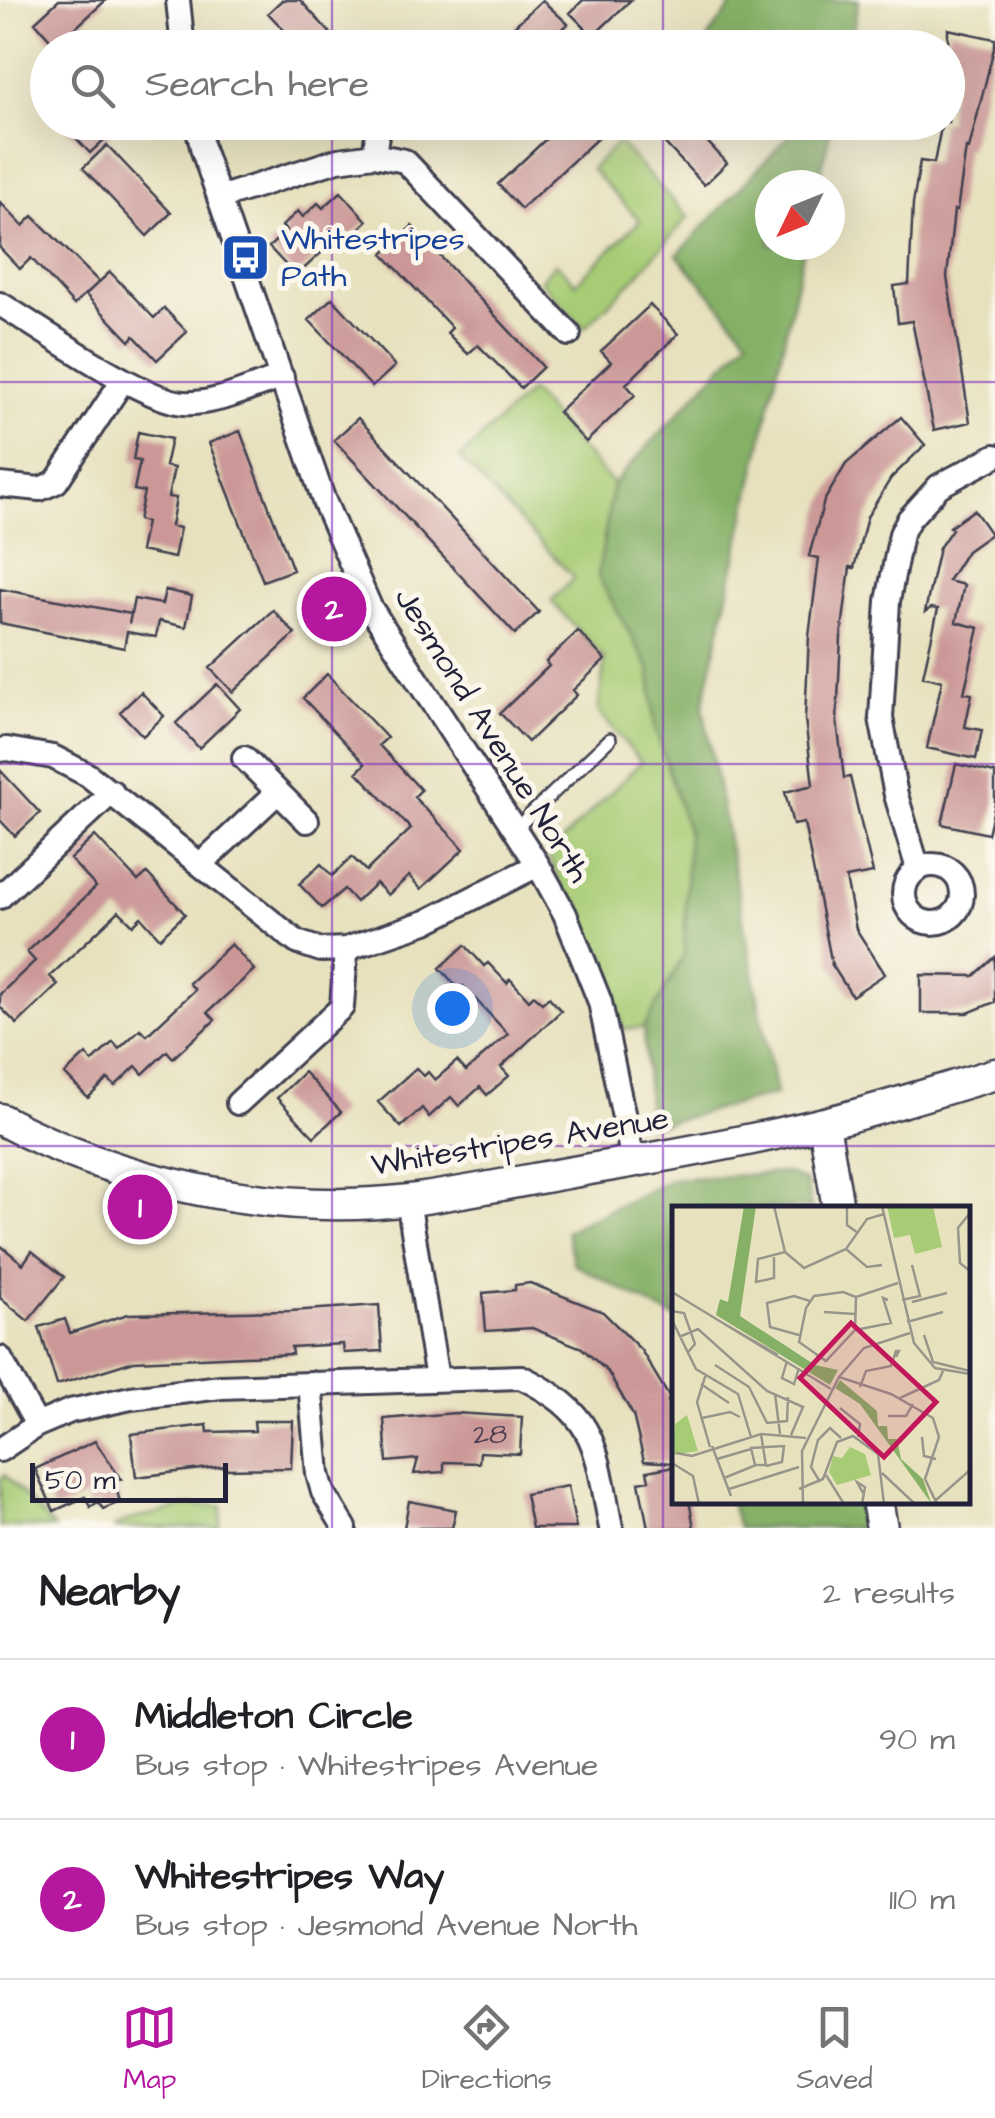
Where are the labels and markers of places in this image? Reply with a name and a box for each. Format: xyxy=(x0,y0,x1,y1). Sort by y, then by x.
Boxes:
place label: Whitestripes Path xyxy=(281,217,465,299)
bus stop icon: Whitestripes Path xyxy=(220,231,272,283)
pin: 2 xyxy=(302,572,366,646)
pin: 1 xyxy=(108,1170,172,1244)

